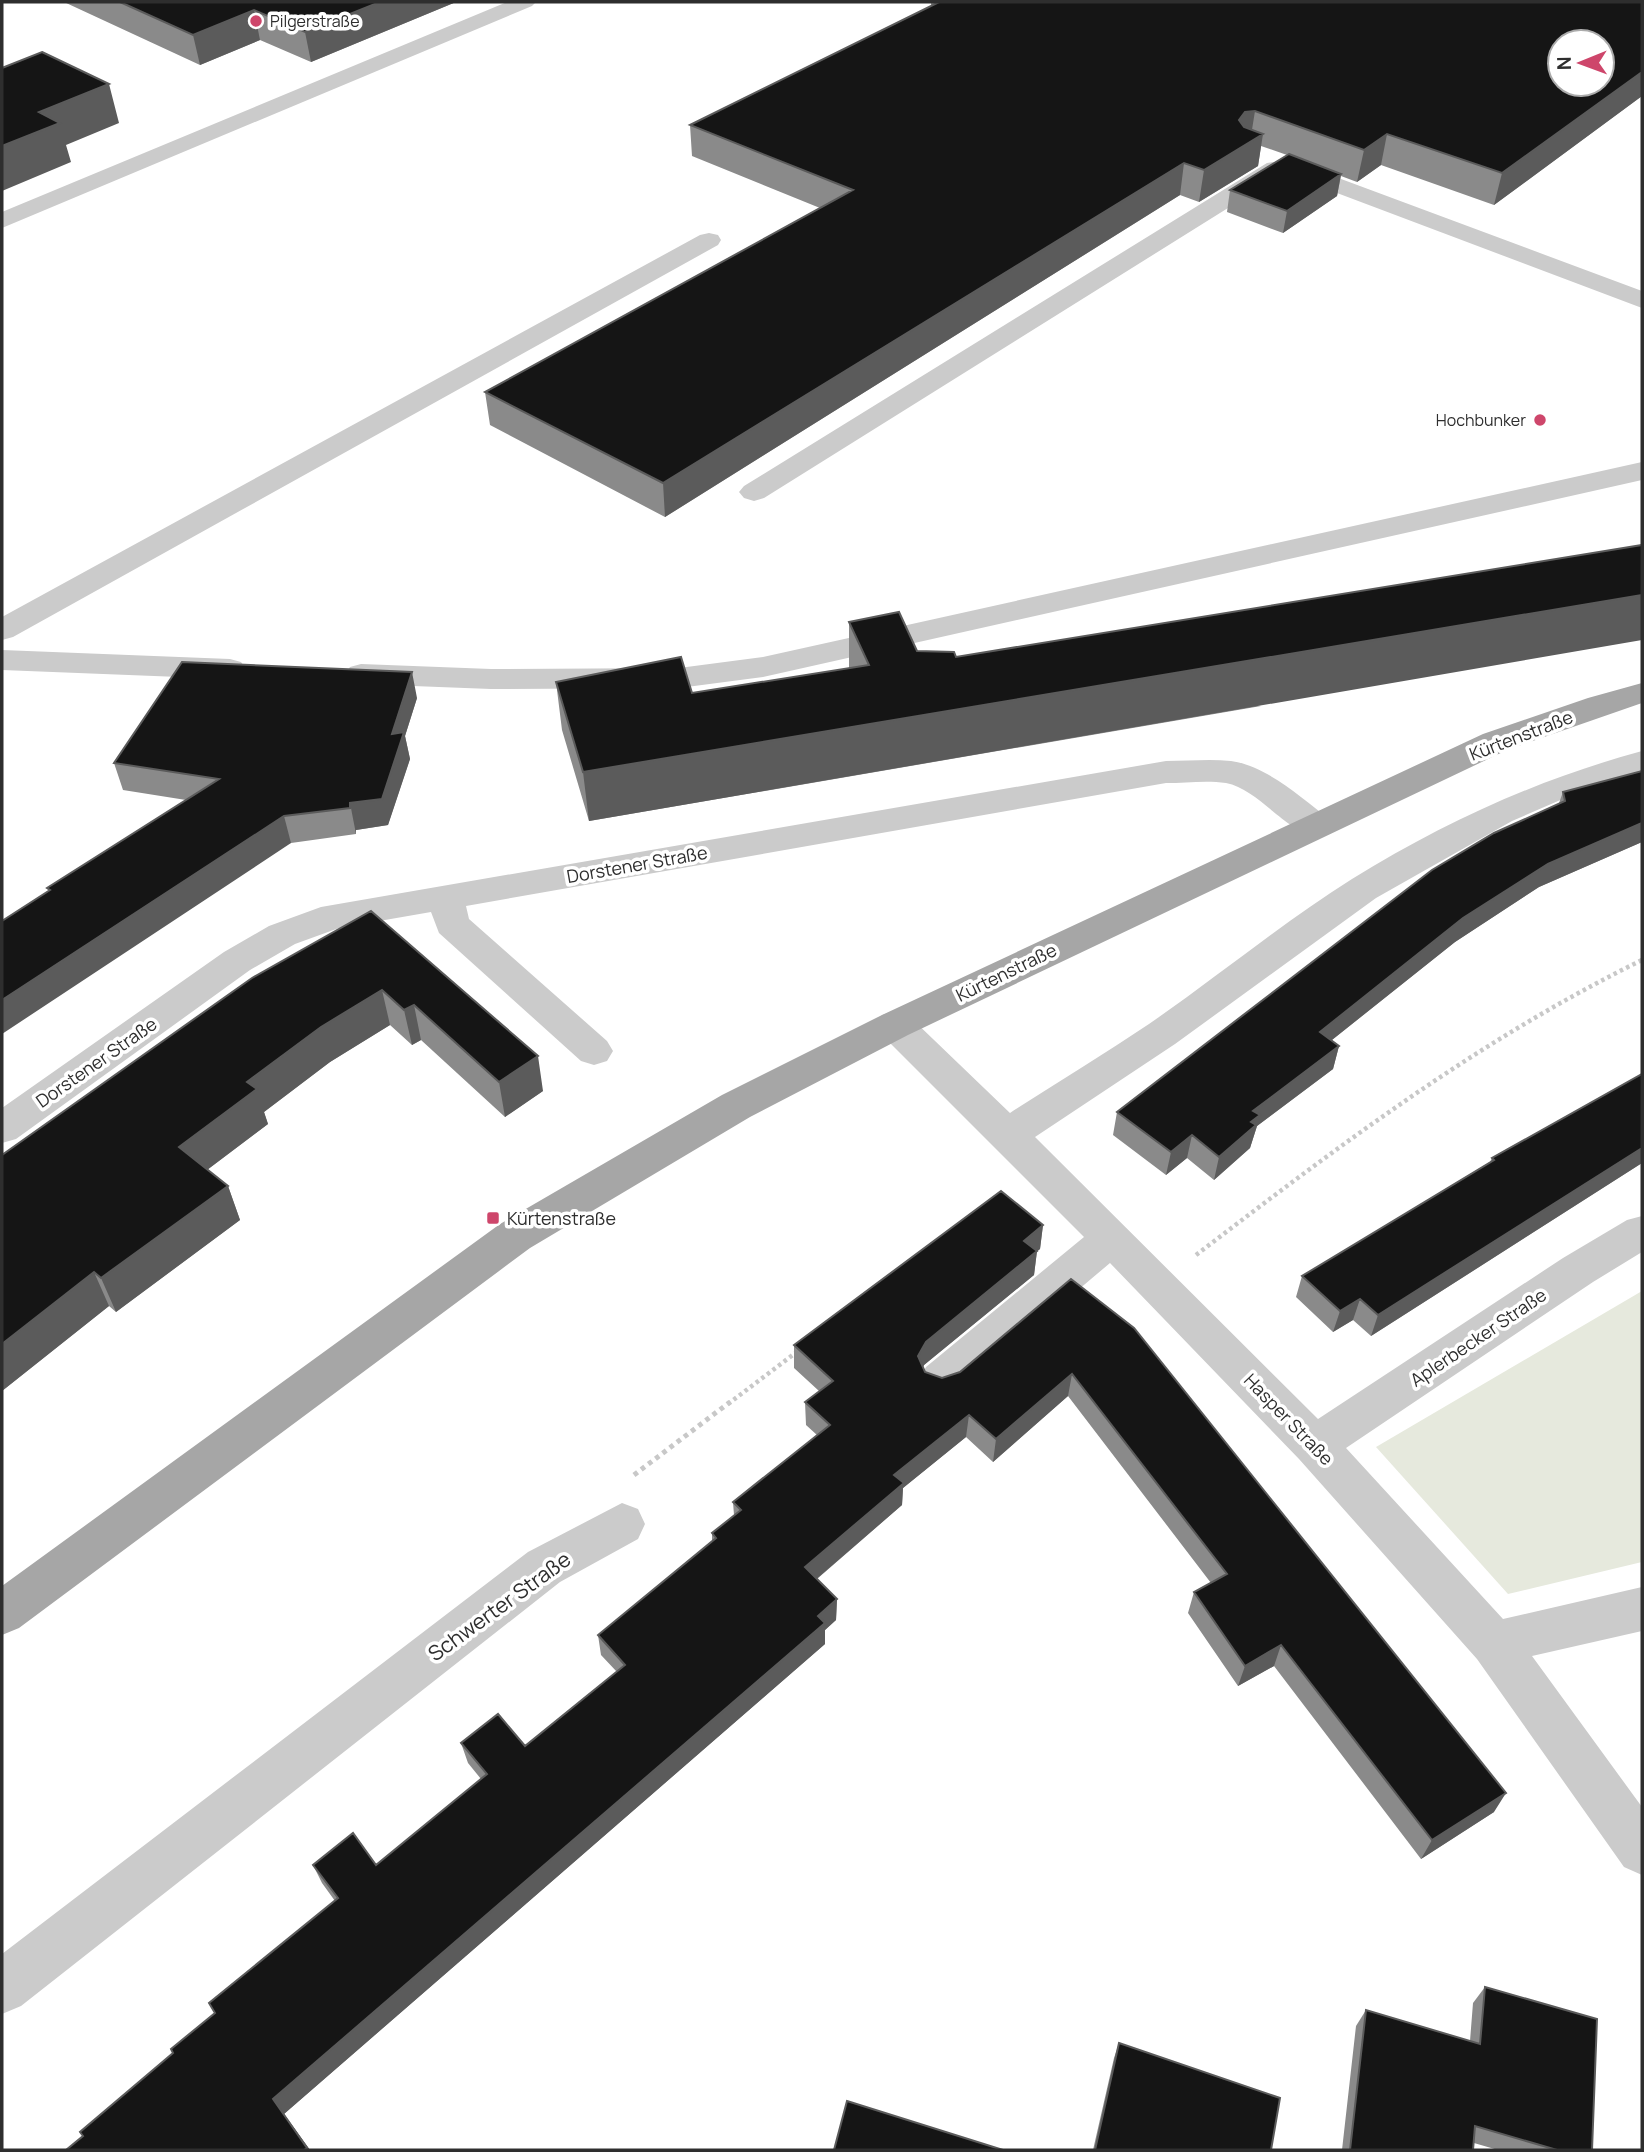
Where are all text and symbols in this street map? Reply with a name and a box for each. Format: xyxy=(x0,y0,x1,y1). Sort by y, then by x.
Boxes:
place label: Pilgerstraße xyxy=(270,10,359,32)
marker: Pilgerstraße xyxy=(248,13,264,29)
north arrow xyxy=(1546,28,1616,98)
text: N xyxy=(1551,56,1577,70)
place label: Hochbunker xyxy=(1436,409,1526,431)
marker: Hochbunker xyxy=(1532,412,1548,428)
street label: Kürtenstraße xyxy=(1466,704,1576,766)
street label: Dorstener Straße xyxy=(565,840,709,888)
street label: Kürtenstraße xyxy=(952,937,1060,1007)
street label: Dorstener Straße xyxy=(31,1011,161,1113)
place label: Kürtenstraße xyxy=(507,1206,616,1230)
marker: Kürtenstraße xyxy=(485,1210,501,1226)
street label: Aplerbecker Straße xyxy=(1405,1282,1551,1392)
street label: Hasper Straße xyxy=(1239,1368,1339,1470)
street label: Schwerter Straße xyxy=(422,1545,576,1667)

